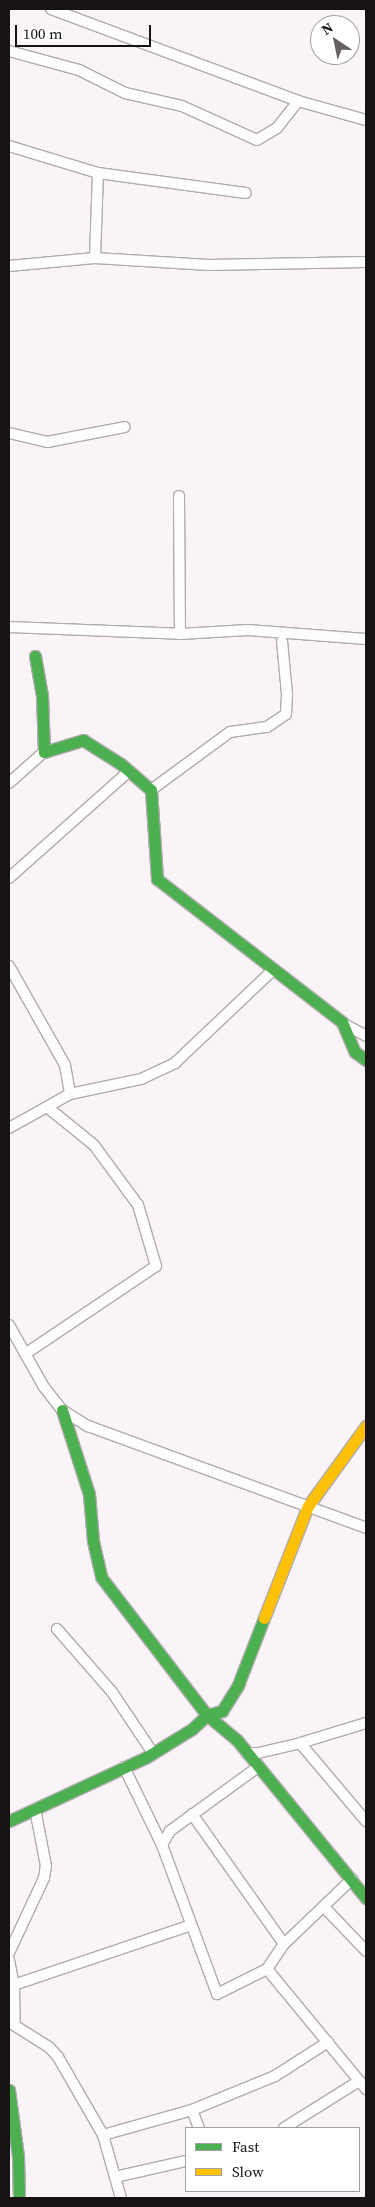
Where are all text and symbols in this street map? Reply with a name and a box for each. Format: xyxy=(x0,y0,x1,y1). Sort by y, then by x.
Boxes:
scale bar xyxy=(18,15,154,47)
north arrow xyxy=(310,15,360,65)
text: N xyxy=(317,17,337,40)
text: 100 m xyxy=(23,23,63,44)
legend xyxy=(185,2127,360,2192)
text: Fast xyxy=(232,2136,259,2157)
text: Slow xyxy=(232,2161,264,2182)

